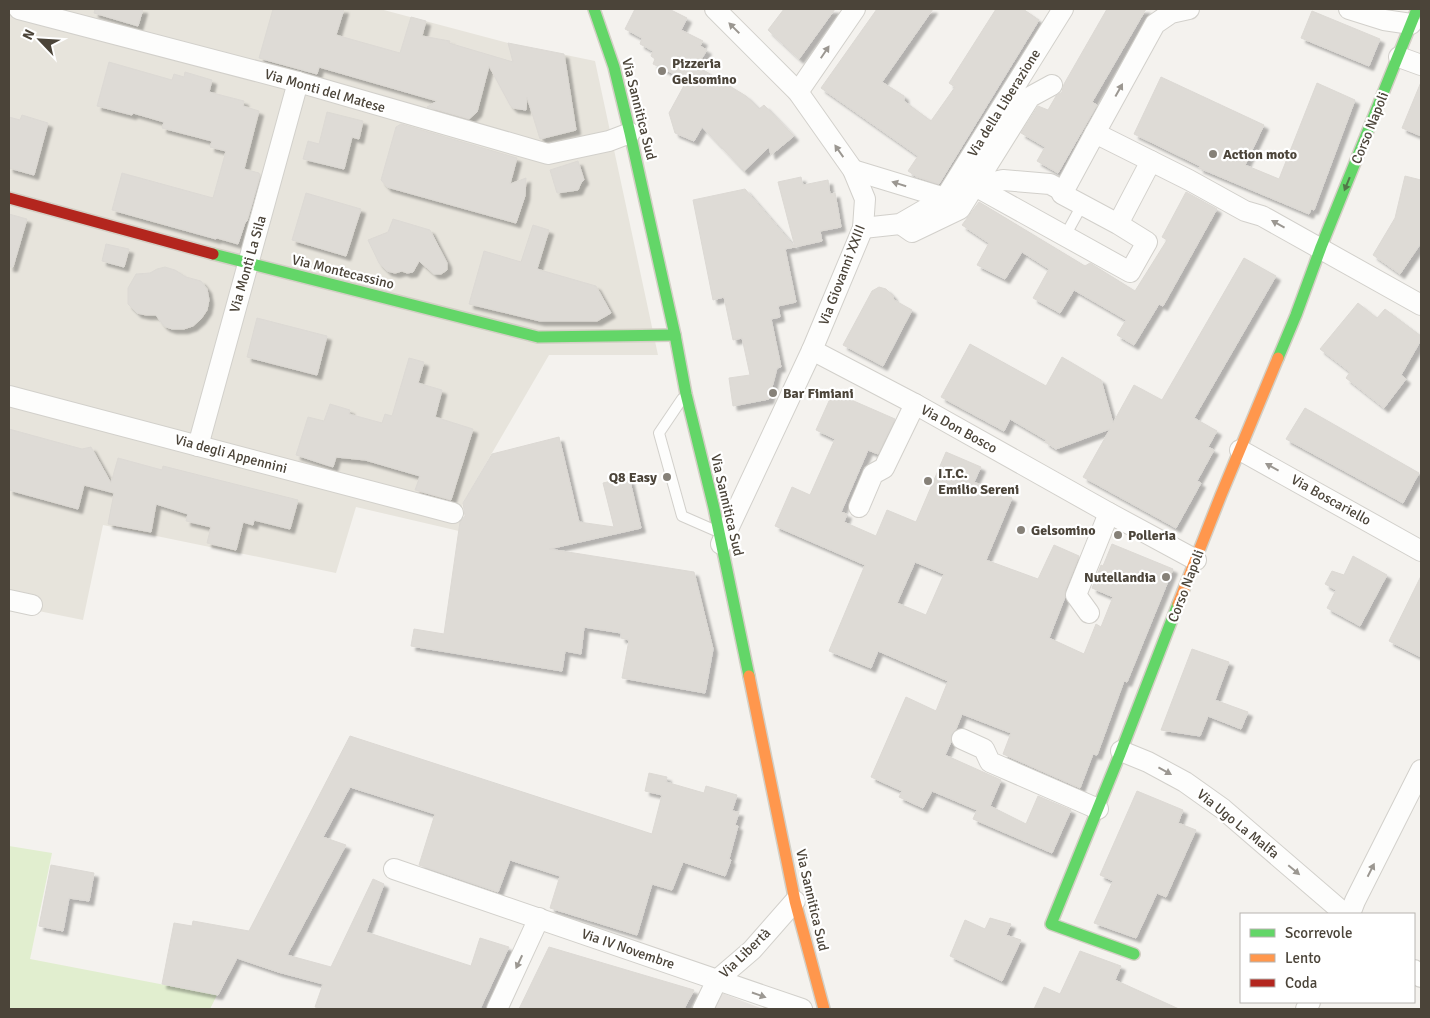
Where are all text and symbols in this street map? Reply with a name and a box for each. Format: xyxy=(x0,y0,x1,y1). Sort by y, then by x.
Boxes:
north arrow xyxy=(15,15,65,65)
one-way arrow xyxy=(728,22,740,34)
text: N xyxy=(19,27,38,43)
one-way arrow xyxy=(820,45,830,59)
street label: Via della Liberazione xyxy=(964,46,1044,160)
place label: Pizzeria Gelsomino xyxy=(672,55,736,88)
street label: Via Sannitica Sud xyxy=(618,56,660,162)
marker: Pizzeria Gelsomino xyxy=(656,65,668,77)
street label: Via Monti del Matese xyxy=(263,66,387,116)
one-way arrow xyxy=(1115,83,1123,98)
street label: Corso Napoli xyxy=(1348,89,1392,167)
one-way arrow xyxy=(834,145,845,158)
place label: Action moto xyxy=(1223,146,1297,163)
marker: Action moto xyxy=(1207,148,1219,160)
one-way arrow xyxy=(1343,177,1351,191)
one-way arrow xyxy=(891,180,906,188)
street label: Via Monti La Sila xyxy=(226,213,270,315)
one-way arrow xyxy=(1270,220,1285,228)
street label: Via Giovanni XXIII xyxy=(815,222,869,328)
street label: Via Montecassino xyxy=(290,251,396,293)
place label: Bar Fimiani xyxy=(783,385,854,402)
marker: Bar Fimiani xyxy=(767,387,779,399)
street label: Via Don Bosco xyxy=(918,401,1000,457)
street label: Via degli Appennini xyxy=(173,431,289,477)
street label: Via Sannitica Sud xyxy=(707,452,747,558)
one-way arrow xyxy=(1265,463,1278,472)
place label: I.T.C. Emilio Sereni xyxy=(938,465,1019,498)
place label: Q8 Easy xyxy=(609,469,657,486)
marker: Q8 Easy xyxy=(661,471,673,483)
street label: Via Boscariello xyxy=(1288,471,1374,529)
marker: I.T.C. Emilio Sereni xyxy=(922,475,934,487)
place label: Gelsomino xyxy=(1031,522,1095,539)
marker: Gelsomino xyxy=(1015,524,1027,536)
place label: Polleria xyxy=(1128,527,1176,544)
marker: Polleria xyxy=(1112,529,1124,541)
street label: Corso Napoli xyxy=(1164,547,1208,625)
place label: Nutellandia xyxy=(1084,569,1156,586)
marker: Nutellandia xyxy=(1160,571,1172,583)
one-way arrow xyxy=(1158,767,1172,775)
street label: Via Ugo La Malfa xyxy=(1194,786,1282,862)
street label: Via Sannitica Sud xyxy=(792,847,832,953)
one-way arrow xyxy=(1367,863,1375,878)
one-way arrow xyxy=(1287,864,1300,875)
legend xyxy=(1240,913,1415,1003)
street label: Via Libertà xyxy=(716,924,774,982)
text: Scorrevole xyxy=(1285,924,1352,942)
street label: Via IV Novembre xyxy=(579,925,677,973)
text: Lento xyxy=(1285,949,1321,967)
one-way arrow xyxy=(515,955,523,969)
text: Coda xyxy=(1285,974,1317,992)
one-way arrow xyxy=(752,992,767,999)

